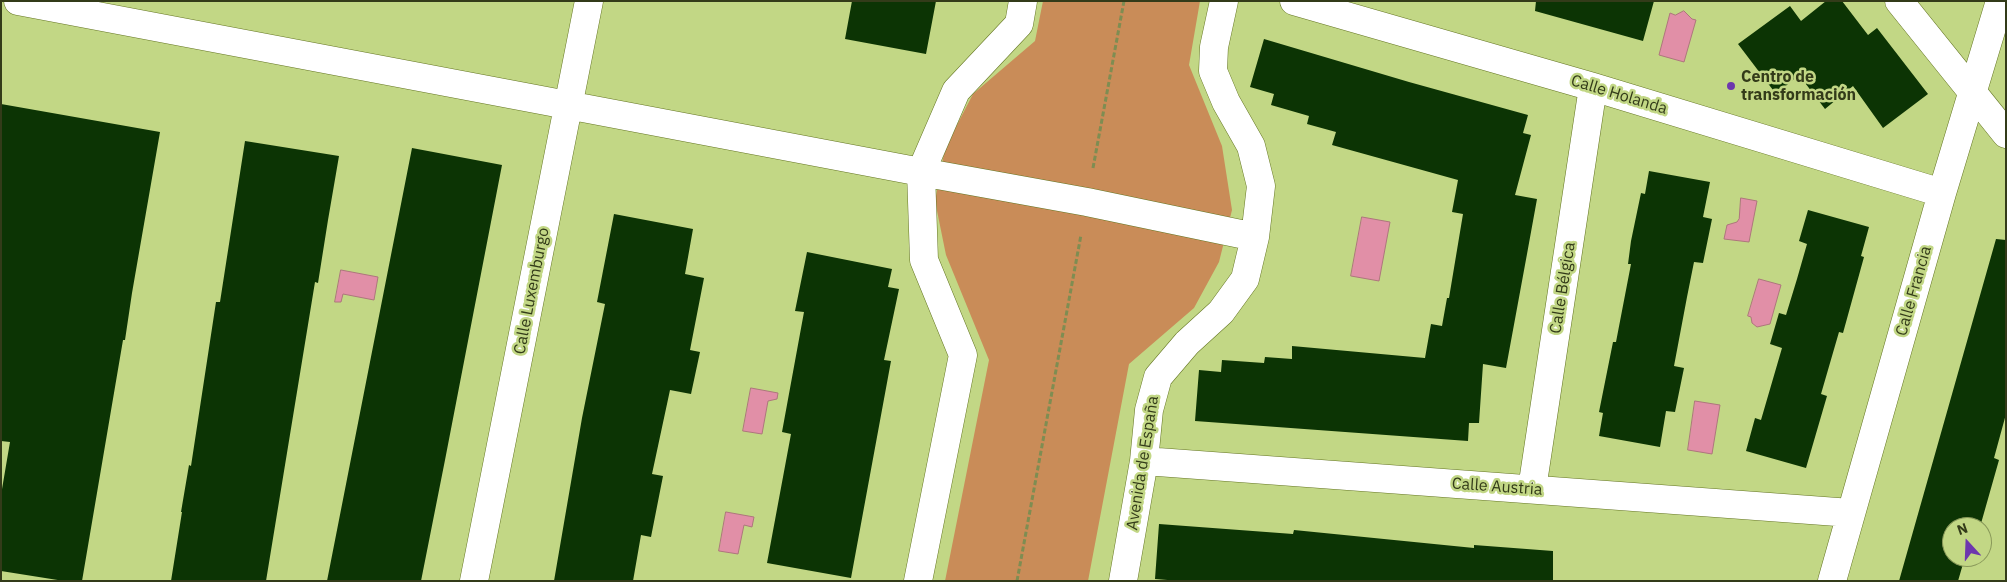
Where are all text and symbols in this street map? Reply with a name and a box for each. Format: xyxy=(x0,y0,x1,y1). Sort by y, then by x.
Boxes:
place label: Centro de transformación xyxy=(1741,67,1856,105)
street label: Calle Holanda xyxy=(1569,71,1669,119)
marker: Centro de transformación xyxy=(1725,80,1737,92)
street label: Calle Luxemburgo xyxy=(510,226,554,356)
street label: Calle Bélgica xyxy=(1546,241,1580,335)
street label: Calle Francia xyxy=(1892,244,1936,338)
street label: Avenida de España xyxy=(1123,395,1163,531)
street label: Calle Austria xyxy=(1451,474,1543,500)
north arrow xyxy=(1942,517,1992,567)
text: N xyxy=(1954,519,1970,539)

